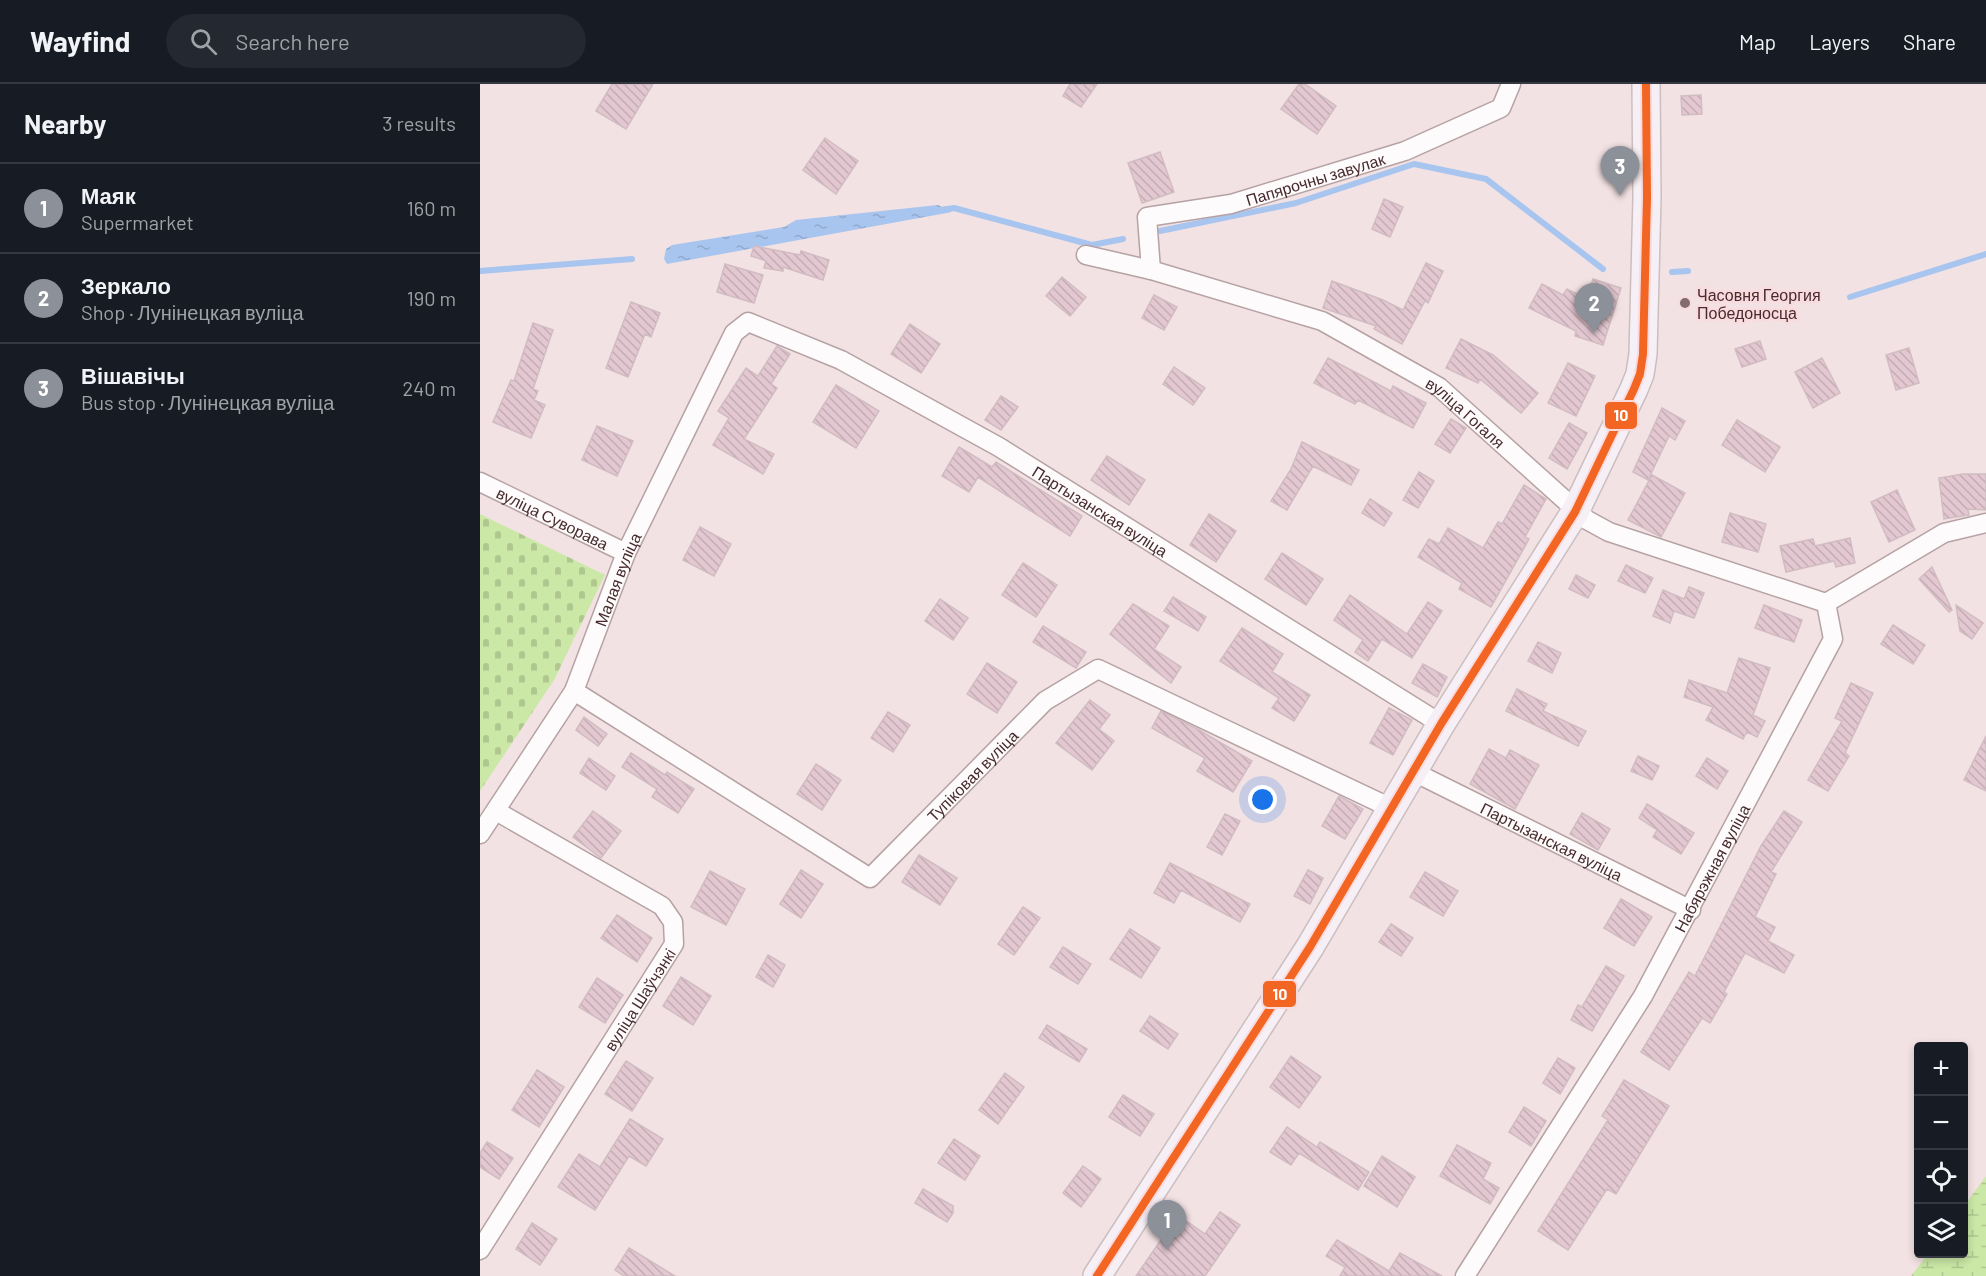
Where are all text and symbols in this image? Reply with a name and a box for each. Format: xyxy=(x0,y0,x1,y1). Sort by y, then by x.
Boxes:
search box xyxy=(166,14,586,68)
text: Wayfind xyxy=(30,24,130,58)
icon: search xyxy=(187,25,220,58)
text: Search here xyxy=(235,28,350,54)
text: Map xyxy=(1739,29,1776,54)
text: Layers xyxy=(1809,29,1870,54)
text: Share xyxy=(1903,29,1956,54)
text: Nearby xyxy=(24,108,106,139)
text: 3 results xyxy=(382,111,456,135)
pin: 3 xyxy=(1600,147,1640,196)
street label: Папярочны завулак xyxy=(1243,148,1388,209)
text: Маяк xyxy=(81,182,136,208)
text: 1 xyxy=(40,196,47,220)
text: 160 m xyxy=(407,196,456,220)
text: Supermarket xyxy=(81,210,194,234)
text: Зеркало xyxy=(81,272,171,298)
pin: 2 xyxy=(1574,284,1614,333)
place label: Часовня Георгия Победоносца xyxy=(1697,285,1821,322)
text: 2 xyxy=(38,286,49,310)
text: 190 m xyxy=(407,286,456,310)
marker: Часовня Георгия Победоносца xyxy=(1678,296,1692,310)
text: Shop · Лунінецкая вуліца xyxy=(81,300,304,324)
text: Вішавічы xyxy=(81,362,185,388)
street label: вуліца Гогаля xyxy=(1423,372,1509,452)
text: 3 xyxy=(38,376,49,400)
text: 240 m xyxy=(402,376,456,400)
text: Bus stop · Лунінецкая вуліца xyxy=(81,390,334,414)
line badge: 10 xyxy=(1604,401,1638,430)
text: 10 xyxy=(1614,405,1628,424)
street label: Партызанская вуліца xyxy=(1029,461,1172,560)
street label: вуліца Суворава xyxy=(494,482,612,553)
street label: Малая вуліца xyxy=(590,529,644,629)
street label: Тупіковая вуліца xyxy=(923,725,1021,825)
your location xyxy=(1248,785,1277,814)
street label: Партызанская вуліца xyxy=(1478,797,1626,884)
street label: Набярэжная вуліца xyxy=(1669,801,1753,935)
street label: вуліца Шаўчэнкі xyxy=(600,944,679,1054)
line badge: 10 xyxy=(1262,980,1297,1008)
text: 10 xyxy=(1273,984,1287,1003)
map controls xyxy=(1914,1042,1968,1258)
button: + xyxy=(1914,1042,1968,1096)
button: − xyxy=(1914,1096,1968,1150)
button: locate xyxy=(1914,1150,1968,1204)
pin: 1 xyxy=(1148,1200,1186,1250)
button: layers xyxy=(1914,1204,1968,1258)

